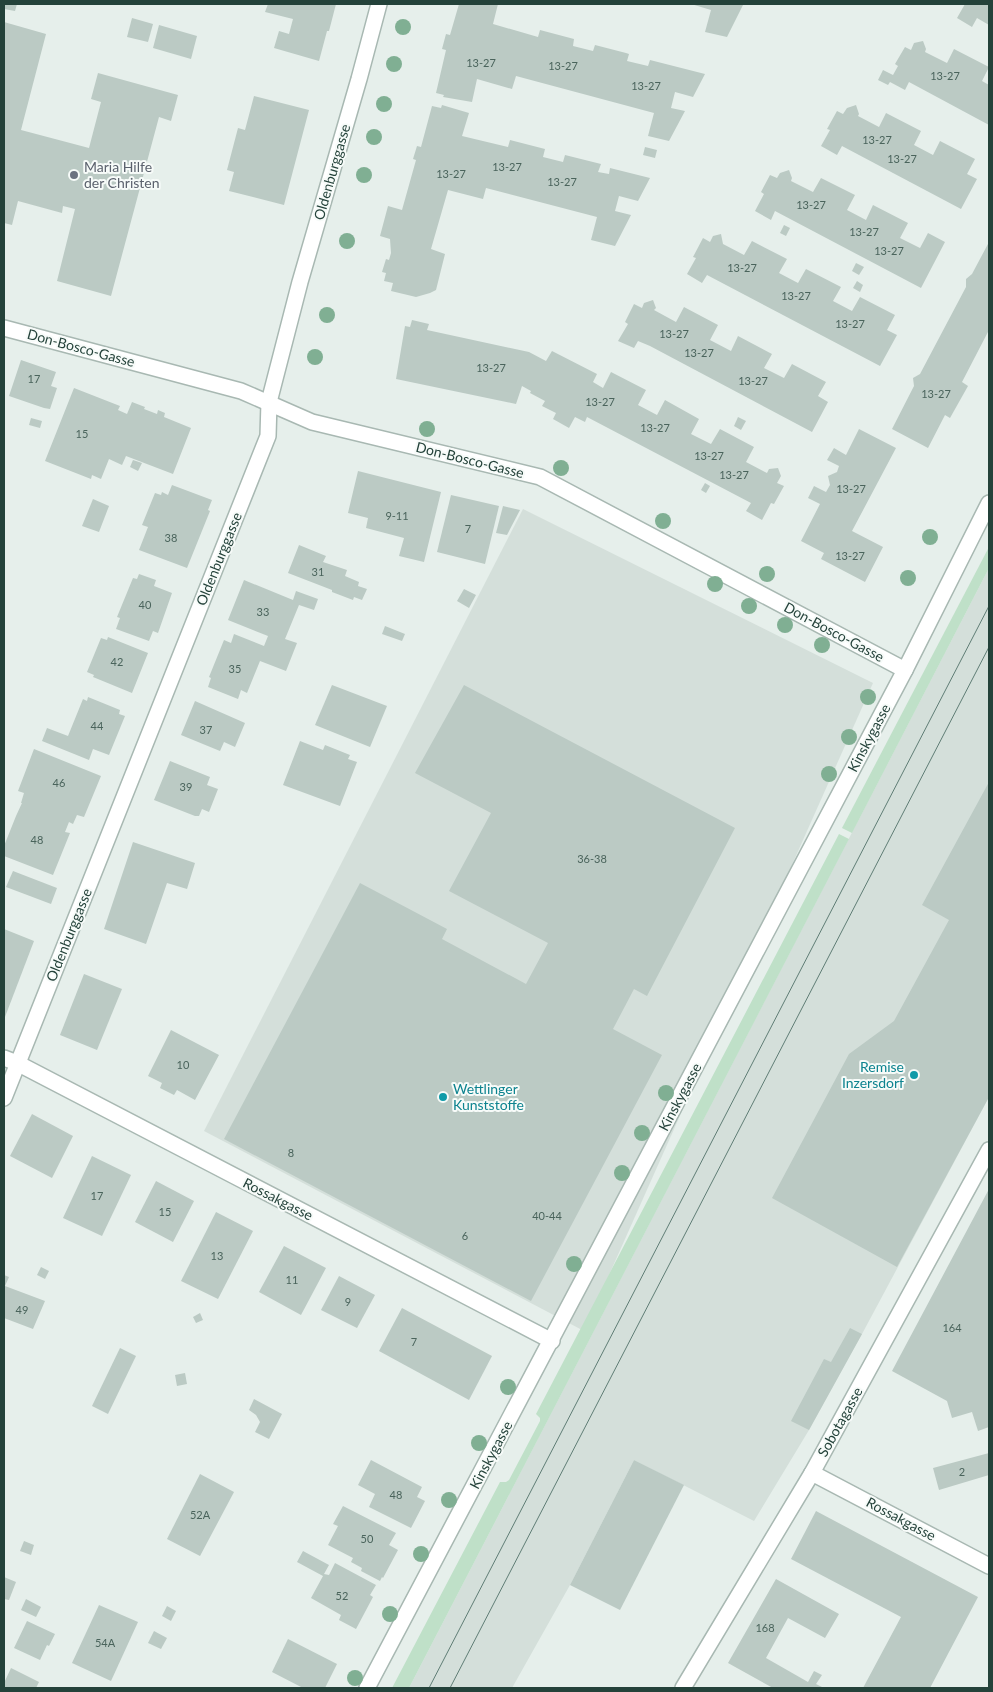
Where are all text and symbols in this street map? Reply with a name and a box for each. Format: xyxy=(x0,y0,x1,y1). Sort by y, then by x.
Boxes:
house number: 13-27 xyxy=(466,56,496,69)
house number: 13-27 xyxy=(548,59,578,72)
house number: 13-27 xyxy=(930,69,960,82)
house number: 13-27 xyxy=(631,79,661,92)
street label: Oldenburggasse xyxy=(310,122,353,222)
house number: 13-27 xyxy=(862,133,892,146)
house number: 13-27 xyxy=(887,152,917,165)
place label: Maria Hilfe der Christen xyxy=(84,158,160,191)
house number: 13-27 xyxy=(492,160,522,173)
house number: 13-27 xyxy=(436,167,466,180)
marker: Maria Hilfe der Christen xyxy=(68,169,80,181)
house number: 13-27 xyxy=(547,175,577,188)
house number: 13-27 xyxy=(796,198,826,211)
house number: 13-27 xyxy=(849,225,879,238)
house number: 13-27 xyxy=(874,244,904,257)
house number: 13-27 xyxy=(727,261,757,274)
house number: 13-27 xyxy=(781,289,811,302)
house number: 13-27 xyxy=(835,317,865,330)
street label: Don-Bosco-Gasse xyxy=(25,325,137,370)
house number: 13-27 xyxy=(659,327,689,340)
house number: 13-27 xyxy=(684,346,714,359)
house number: 13-27 xyxy=(476,361,506,374)
house number: 17 xyxy=(28,372,40,385)
house number: 13-27 xyxy=(738,374,768,387)
house number: 13-27 xyxy=(921,387,951,400)
house number: 13-27 xyxy=(585,395,615,408)
house number: 13-27 xyxy=(640,421,670,434)
house number: 15 xyxy=(76,427,88,440)
street label: Don-Bosco-Gasse xyxy=(414,438,526,481)
house number: 13-27 xyxy=(694,449,724,462)
house number: 13-27 xyxy=(719,468,749,481)
house number: 13-27 xyxy=(836,482,866,495)
house number: 9-11 xyxy=(385,509,409,522)
street label: Oldenburggasse xyxy=(192,510,245,608)
house number: 7 xyxy=(465,522,471,535)
house number: 38 xyxy=(165,531,177,544)
house number: 13-27 xyxy=(835,549,865,562)
house number: 31 xyxy=(312,565,324,578)
house number: 40 xyxy=(139,598,152,611)
street label: Don-Bosco-Gasse xyxy=(781,598,887,665)
house number: 33 xyxy=(257,605,269,618)
house number: 42 xyxy=(111,655,123,668)
house number: 35 xyxy=(229,662,241,675)
street label: Kinskygasse xyxy=(844,701,894,775)
house number: 44 xyxy=(91,719,104,732)
house number: 37 xyxy=(200,723,212,736)
house number: 46 xyxy=(53,776,65,789)
house number: 39 xyxy=(180,780,192,793)
house number: 48 xyxy=(31,833,43,846)
house number: 36-38 xyxy=(577,852,607,865)
street label: Oldenburggasse xyxy=(42,886,95,984)
house number: 10 xyxy=(177,1058,190,1071)
place label: Remise Inzersdorf xyxy=(842,1058,904,1091)
street label: Kinskygasse xyxy=(655,1060,705,1134)
marker: Remise Inzersdorf xyxy=(908,1069,920,1081)
place label: Wettlinger Kunststoffe xyxy=(453,1080,524,1113)
marker: Wettlinger Kunststoffe xyxy=(437,1091,449,1103)
house number: 8 xyxy=(288,1146,294,1159)
street label: Rossakgasse xyxy=(240,1174,316,1223)
house number: 17 xyxy=(91,1189,103,1202)
house number: 15 xyxy=(159,1205,171,1218)
house number: 40-44 xyxy=(532,1209,562,1222)
house number: 6 xyxy=(462,1229,468,1242)
house number: 13 xyxy=(211,1249,223,1262)
house number: 11 xyxy=(286,1273,298,1286)
house number: 9 xyxy=(345,1295,351,1308)
house number: 49 xyxy=(16,1303,28,1316)
house number: 164 xyxy=(942,1321,962,1334)
house number: 7 xyxy=(411,1335,417,1348)
street label: Sobotagasse xyxy=(813,1384,866,1459)
street label: Kinskygasse xyxy=(466,1418,516,1492)
house number: 2 xyxy=(959,1465,965,1478)
house number: 48 xyxy=(390,1488,402,1501)
street label: Rossakgasse xyxy=(864,1493,939,1544)
house number: 52A xyxy=(190,1508,211,1521)
house number: 50 xyxy=(361,1532,374,1545)
house number: 52 xyxy=(336,1589,348,1602)
house number: 168 xyxy=(755,1621,775,1634)
house number: 54A xyxy=(95,1636,116,1649)

